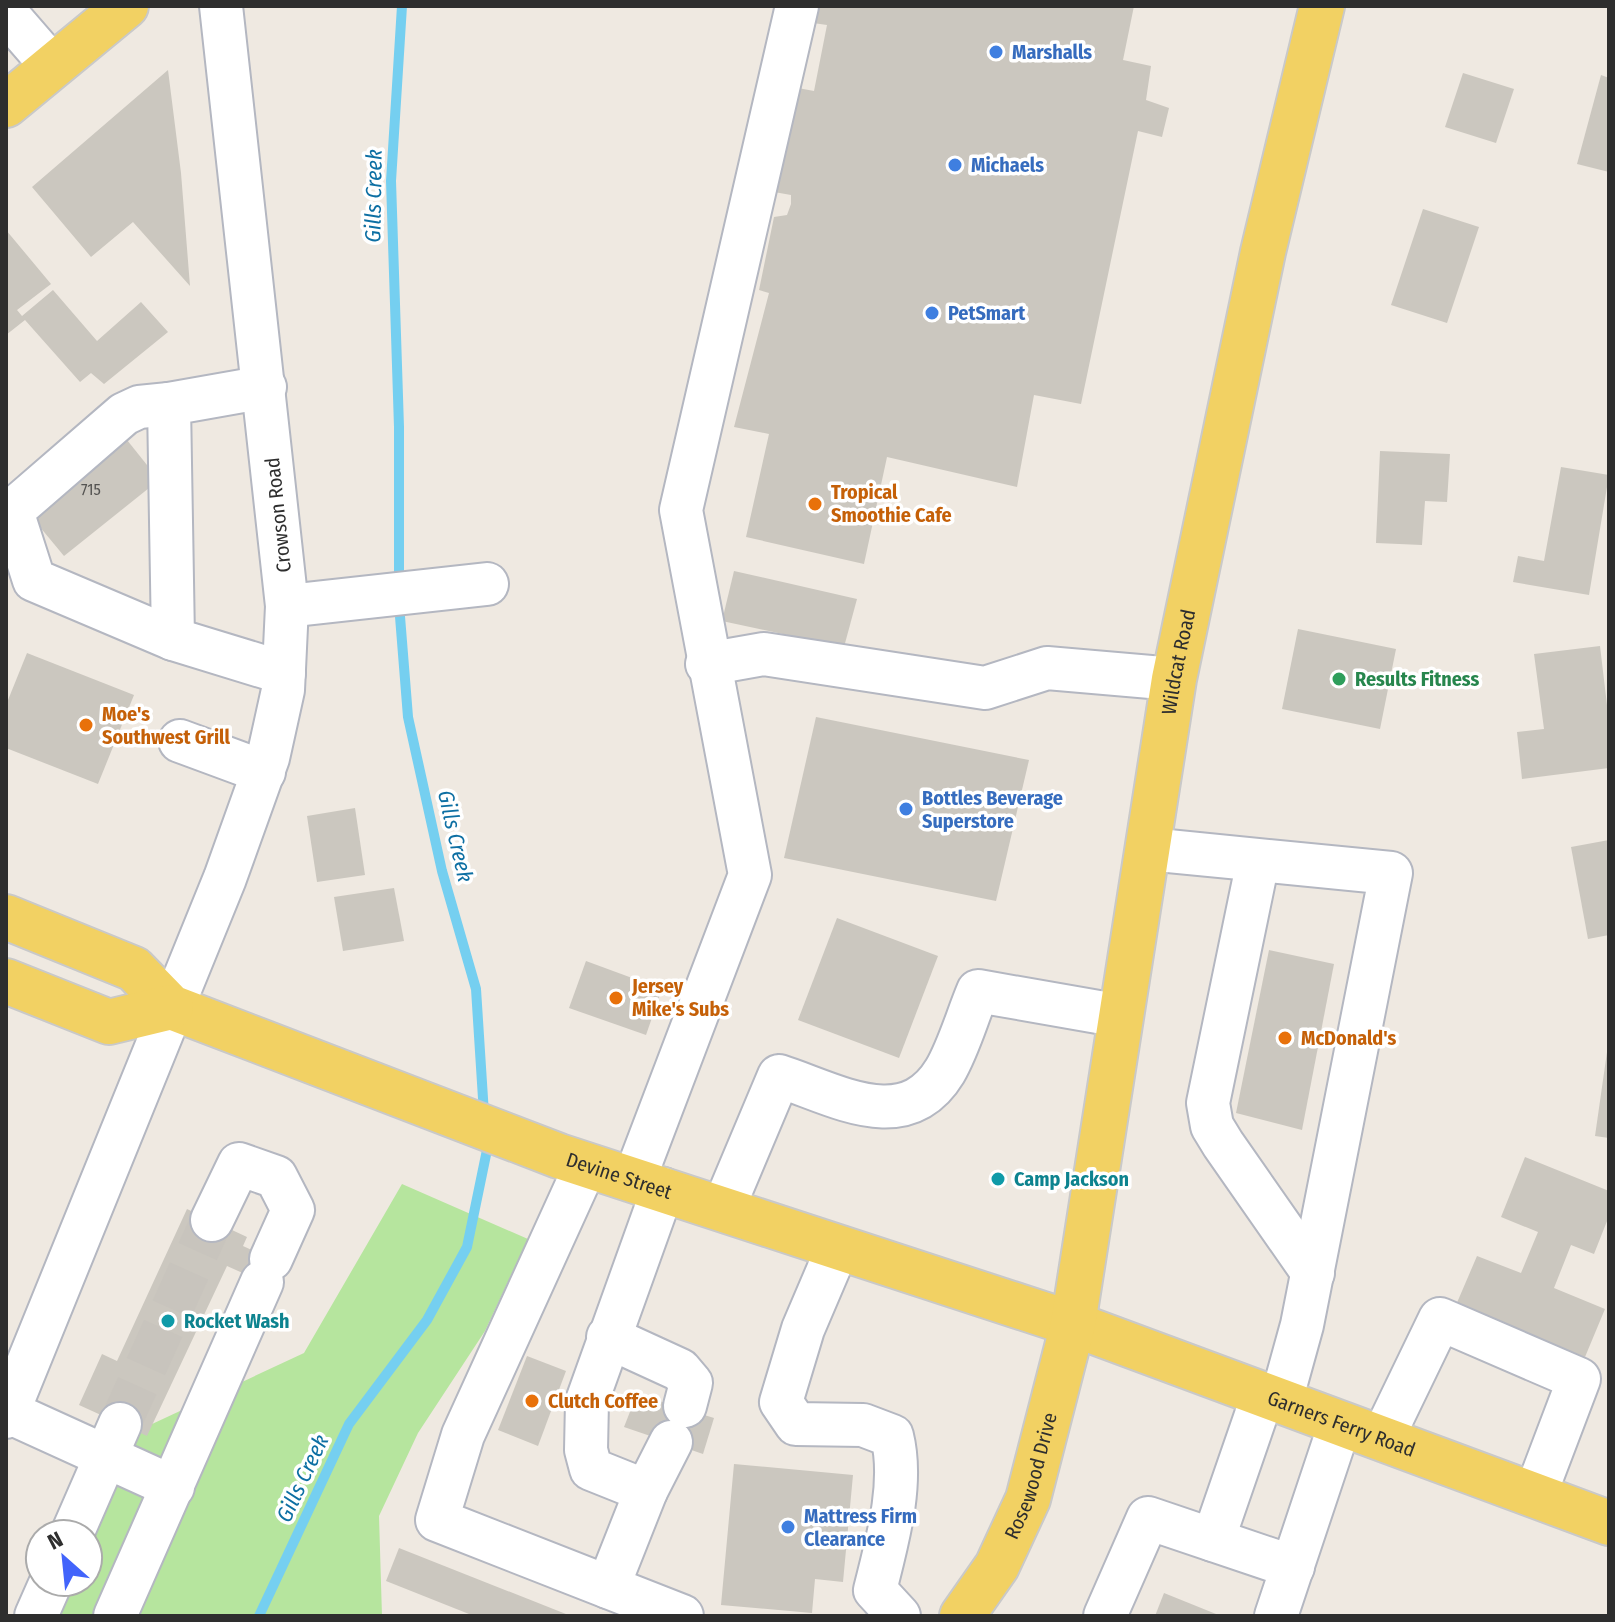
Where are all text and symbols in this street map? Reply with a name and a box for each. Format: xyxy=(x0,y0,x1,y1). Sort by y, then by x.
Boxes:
place label: Marshalls xyxy=(1012,40,1092,64)
marker: Marshalls xyxy=(987,43,1005,61)
water label: Gills Creek xyxy=(359,149,388,243)
place label: Michaels xyxy=(971,153,1044,177)
marker: Michaels xyxy=(946,156,964,174)
place label: PetSmart xyxy=(948,301,1026,325)
marker: PetSmart xyxy=(923,304,941,322)
street label: Crowson Road xyxy=(260,456,296,574)
house number: 715 xyxy=(81,480,101,499)
place label: Tropical Smoothie Cafe xyxy=(831,480,952,527)
marker: Tropical Smoothie Cafe xyxy=(806,495,824,513)
street label: Wildcat Road xyxy=(1157,607,1200,716)
place label: Results Fitness xyxy=(1355,667,1479,691)
marker: Results Fitness xyxy=(1330,670,1348,688)
place label: Moe's Southwest Grill xyxy=(102,702,231,749)
marker: Moe's Southwest Grill xyxy=(77,716,95,734)
place label: Bottles Beverage Superstore xyxy=(922,786,1063,833)
water label: Gills Creek xyxy=(432,788,479,885)
marker: Bottles Beverage Superstore xyxy=(897,800,915,818)
place label: Jersey Mike's Subs xyxy=(631,974,729,1021)
marker: Jersey Mike's Subs xyxy=(607,989,625,1007)
place label: McDonald's xyxy=(1301,1026,1396,1050)
marker: McDonald's xyxy=(1276,1029,1294,1047)
street label: Devine Street xyxy=(563,1147,675,1204)
place label: Camp Jackson xyxy=(1014,1167,1129,1191)
marker: Camp Jackson xyxy=(989,1170,1007,1188)
place label: Rocket Wash xyxy=(184,1309,290,1333)
marker: Rocket Wash xyxy=(159,1312,177,1330)
street label: Garners Ferry Road xyxy=(1264,1385,1419,1462)
place label: Clutch Coffee xyxy=(548,1389,658,1413)
marker: Clutch Coffee xyxy=(523,1392,541,1410)
street label: Rosewood Drive xyxy=(999,1410,1062,1543)
water label: Gills Creek xyxy=(270,1430,334,1526)
place label: Mattress Firm Clearance xyxy=(804,1504,917,1551)
north arrow xyxy=(24,1518,104,1598)
marker: Mattress Firm Clearance xyxy=(779,1518,797,1536)
text: N xyxy=(43,1526,67,1556)

